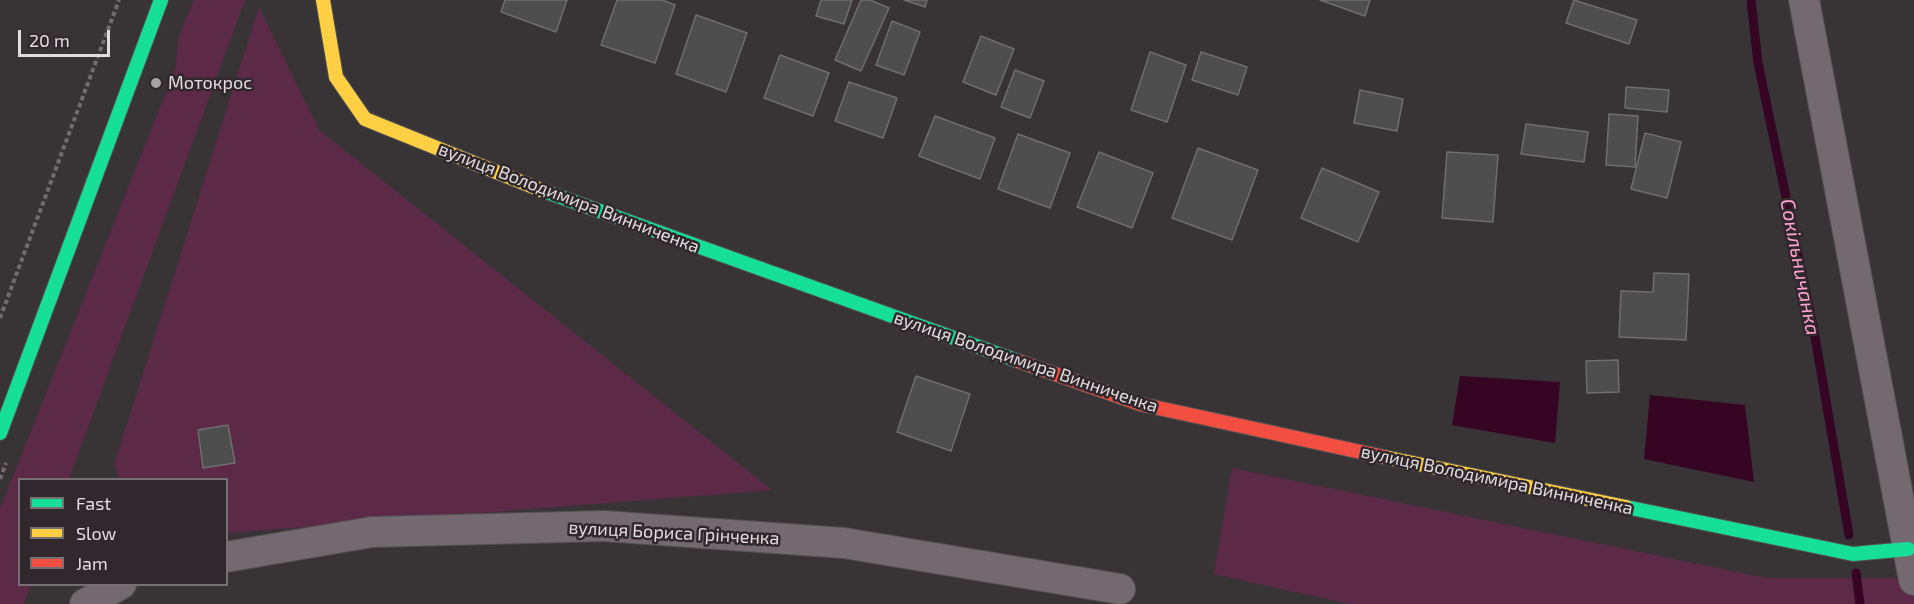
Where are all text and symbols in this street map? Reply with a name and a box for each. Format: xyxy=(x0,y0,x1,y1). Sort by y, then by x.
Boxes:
scale bar xyxy=(21,18,112,56)
text: 20 m xyxy=(29,29,70,51)
place label: Мотокрос xyxy=(168,72,252,94)
marker: Мотокрос xyxy=(149,76,163,90)
street label: вулиця Володимира Винниченка xyxy=(436,138,702,258)
water label: Сокільничанка xyxy=(1775,197,1825,337)
street label: вулиця Володимира Винниченка xyxy=(891,307,1161,417)
street label: вулиця Володимира Винниченка xyxy=(1359,441,1635,519)
legend xyxy=(18,478,228,586)
text: Fast xyxy=(76,492,111,514)
street label: вулиця Бориса Грінченка xyxy=(568,517,780,549)
text: Slow xyxy=(76,522,116,544)
text: Jam xyxy=(76,552,108,574)

